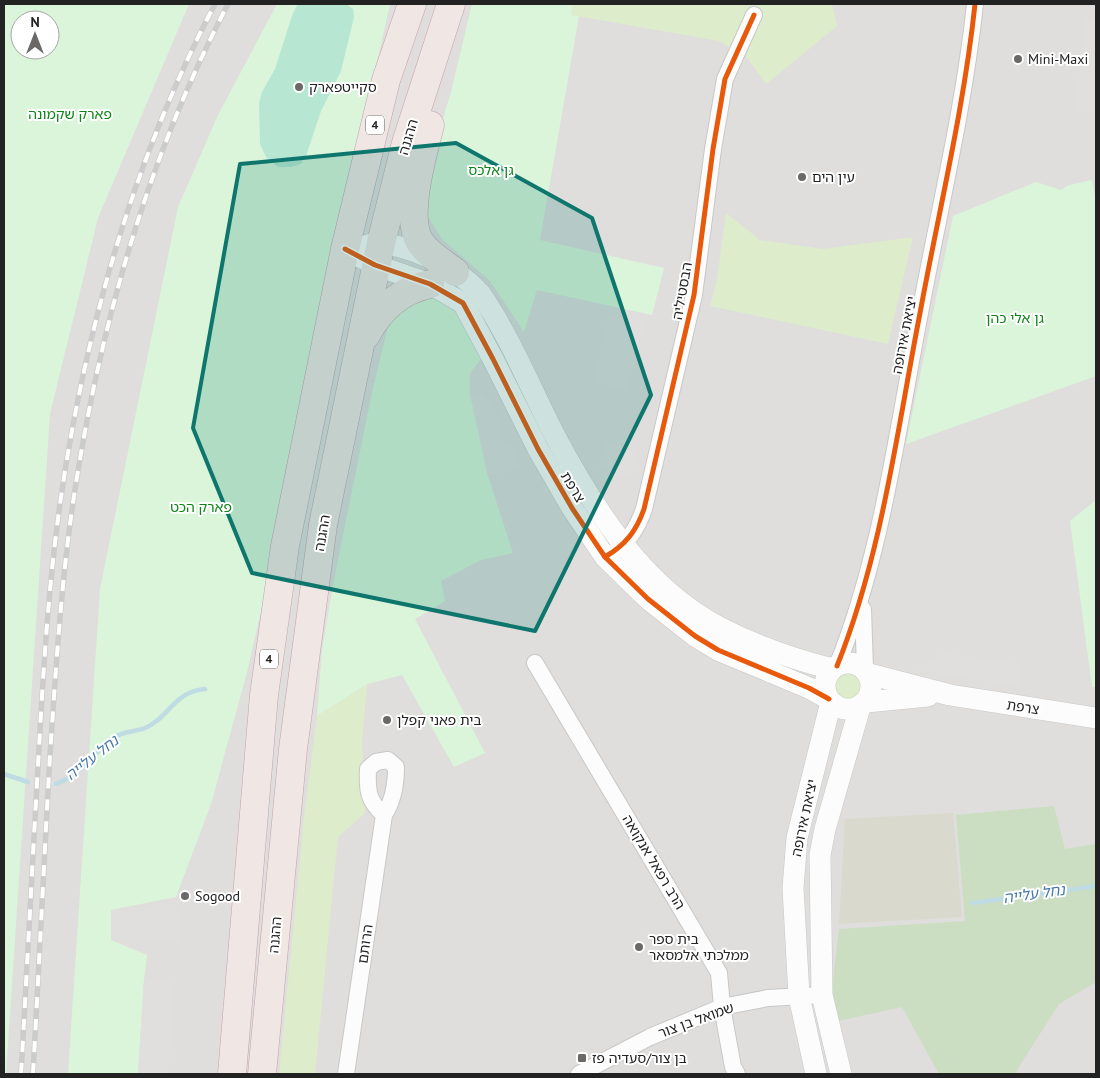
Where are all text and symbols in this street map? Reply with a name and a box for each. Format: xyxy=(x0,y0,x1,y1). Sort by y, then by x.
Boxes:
north arrow xyxy=(10,10,60,60)
text: N xyxy=(30,13,40,31)
place label: Mini-Maxi xyxy=(1028,50,1088,68)
marker: Mini-Maxi xyxy=(1012,53,1024,65)
place label: סקייטפארק xyxy=(309,78,377,96)
marker: סקייטפארק xyxy=(293,81,305,93)
park label: פארק שקמונה xyxy=(28,105,112,123)
road number: 4 xyxy=(366,116,384,134)
street label: ההגנה xyxy=(394,117,422,157)
park label: גן אלכס xyxy=(468,161,514,179)
place label: עין הים xyxy=(812,168,855,186)
marker: עין הים xyxy=(796,171,808,183)
street label: הבסטיליה xyxy=(668,261,696,321)
street label: יציאת אירופה xyxy=(888,295,920,375)
park label: גן אלי כהן xyxy=(986,309,1044,327)
street label: צרפת xyxy=(557,468,589,506)
park label: פארק הכט xyxy=(170,498,232,516)
street label: ההגנה xyxy=(310,513,334,553)
road number: 4 xyxy=(260,650,278,669)
street label: צרפת xyxy=(1005,696,1041,719)
place label: בית פאני קפלן xyxy=(397,711,481,729)
marker: בית פאני קפלן xyxy=(381,714,393,726)
water label: נחל עלייה xyxy=(61,730,123,784)
street label: יציאת אירופה xyxy=(787,778,821,858)
street label: הרב רפאל אנקואה xyxy=(619,811,689,913)
water label: נחל עלייה xyxy=(1002,880,1067,907)
place label: Sogood xyxy=(195,887,240,905)
marker: Sogood xyxy=(179,890,191,902)
street label: ההגנה xyxy=(264,916,286,954)
street label: הרותם xyxy=(353,923,377,965)
place label: בית ספר ממלכתי אלמסאר xyxy=(649,930,749,964)
marker: בית ספר ממלכתי אלמסאר xyxy=(633,941,645,953)
street label: שמואל בן צור xyxy=(656,998,736,1042)
place label: בן צור/סעדיה פז xyxy=(592,1049,687,1067)
marker: בן צור/סעדיה פז xyxy=(576,1052,588,1064)

